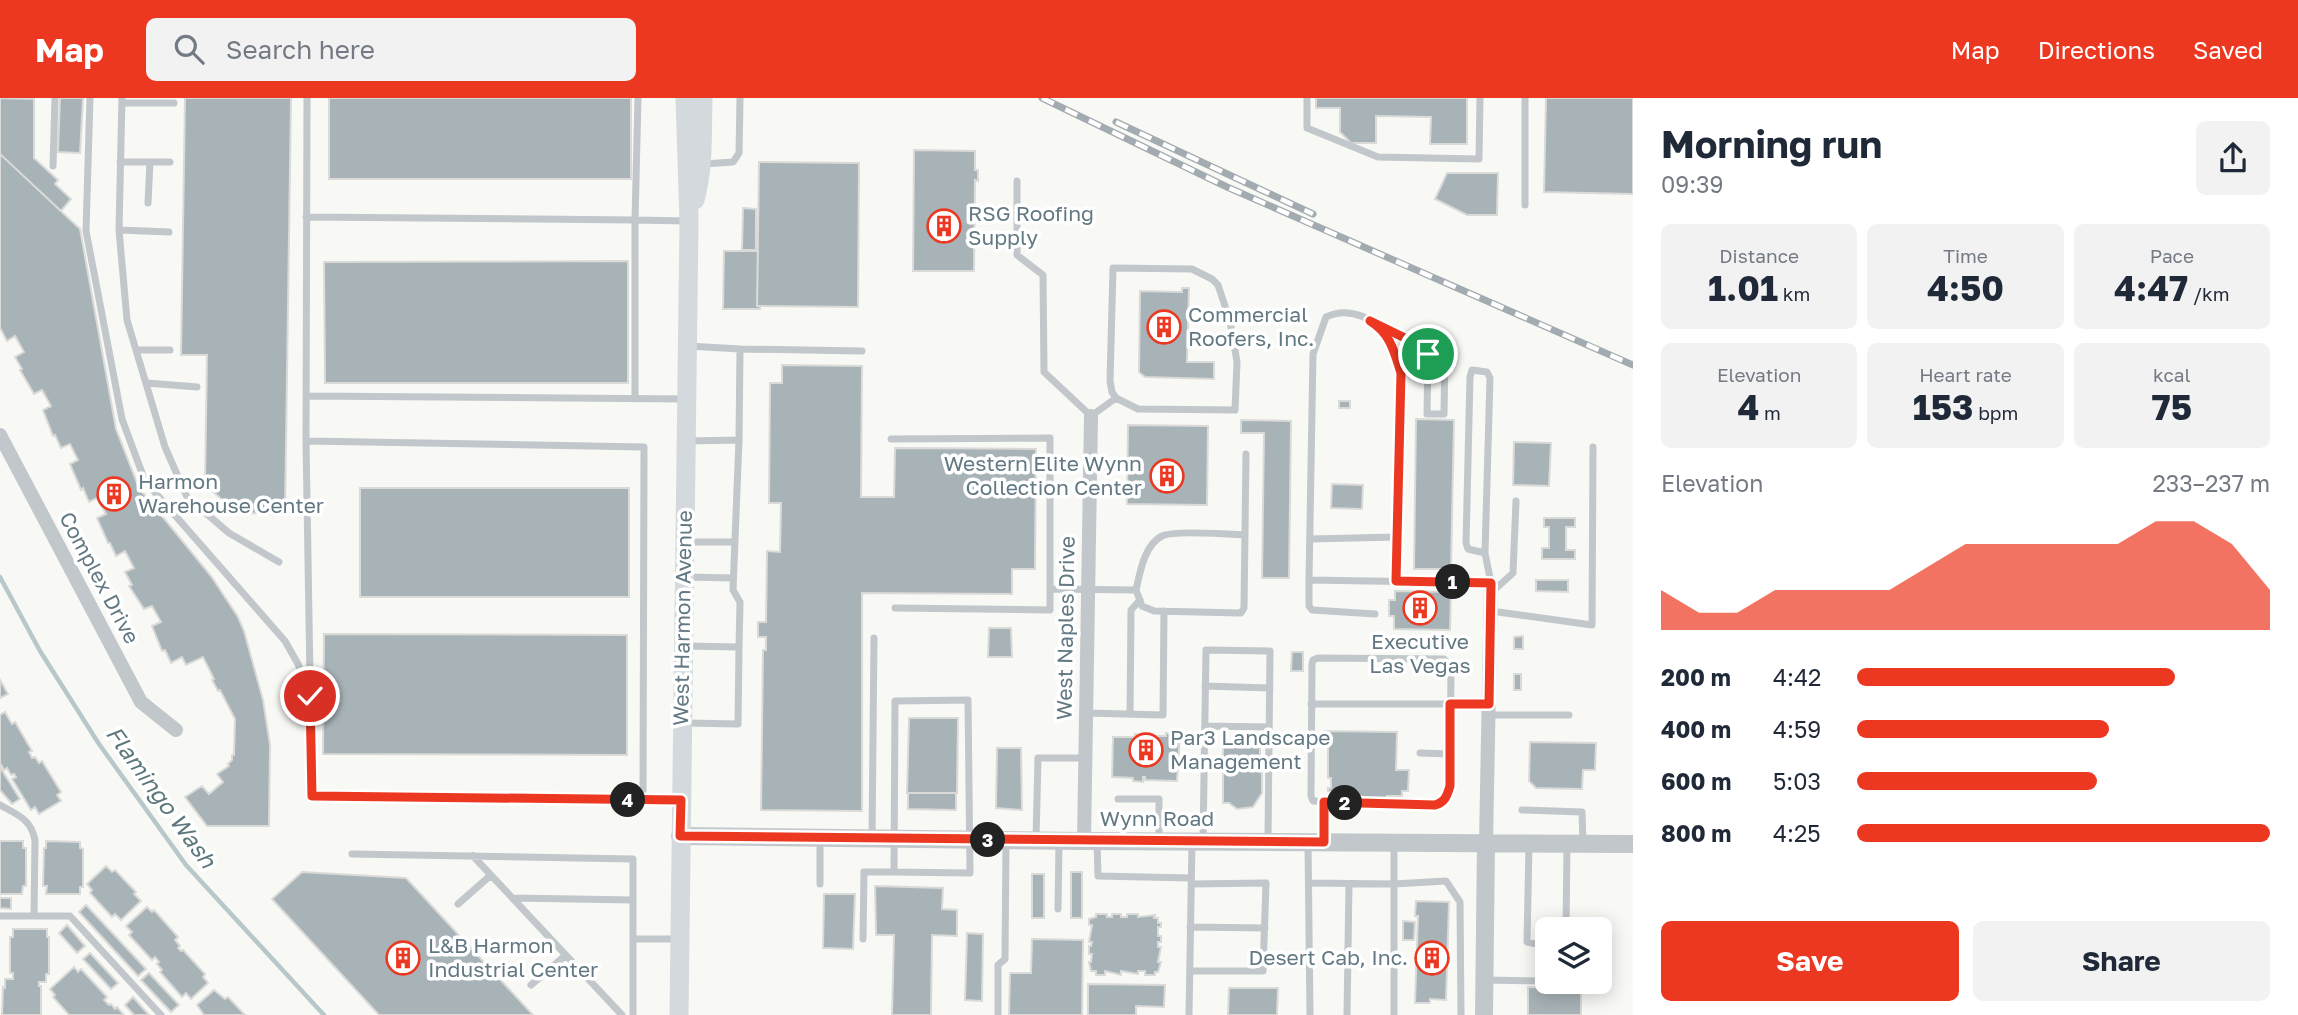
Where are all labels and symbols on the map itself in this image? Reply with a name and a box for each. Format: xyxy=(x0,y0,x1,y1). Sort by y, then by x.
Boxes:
place label: RSG Roofing Supply xyxy=(968,200,1094,250)
building icon: RSG Roofing Supply xyxy=(925,207,963,245)
place label: Commercial Roofers, Inc. xyxy=(1188,301,1314,351)
building icon: Commercial Roofers, Inc. xyxy=(1145,308,1183,346)
pin xyxy=(1398,324,1458,384)
place label: Western Elite Wynn Collection Center xyxy=(944,450,1142,500)
building icon: Western Elite Wynn Collection Center xyxy=(1148,457,1186,495)
place label: Harmon Warehouse Center xyxy=(138,468,324,518)
building icon: Harmon Warehouse Center xyxy=(95,475,133,513)
street label: Complex Drive xyxy=(54,507,146,648)
street label: West Harmon Avenue xyxy=(667,510,697,726)
street label: West Naples Drive xyxy=(1050,536,1080,720)
pin: 1 xyxy=(1436,564,1470,600)
building icon: Executive Las Vegas xyxy=(1401,589,1439,627)
place label: Executive Las Vegas xyxy=(1369,628,1471,678)
pin xyxy=(280,666,340,726)
water label: Flamingo Wash xyxy=(101,720,223,874)
place label: Par3 Landscape Management xyxy=(1170,724,1331,774)
building icon: Par3 Landscape Management xyxy=(1127,731,1165,769)
pin: 4 xyxy=(610,782,646,818)
pin: 2 xyxy=(1328,786,1362,820)
street label: Wynn Road xyxy=(1100,805,1214,831)
pin: 3 xyxy=(970,822,1006,858)
place label: L&B Harmon Industrial Center xyxy=(428,932,598,982)
building icon: L&B Harmon Industrial Center xyxy=(384,939,422,977)
building icon: Desert Cab, Inc. xyxy=(1413,939,1451,977)
place label: Desert Cab, Inc. xyxy=(1249,944,1408,970)

